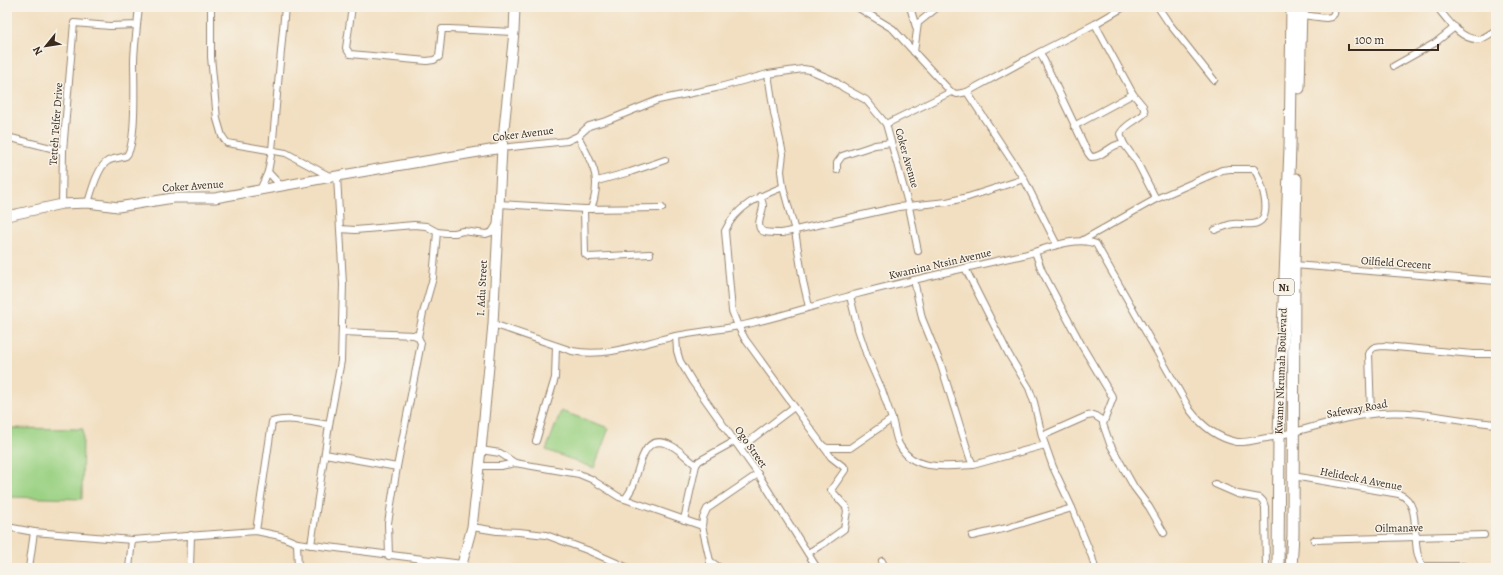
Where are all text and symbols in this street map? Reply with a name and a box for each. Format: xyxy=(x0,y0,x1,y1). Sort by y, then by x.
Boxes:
north arrow xyxy=(26,26,66,66)
scale bar xyxy=(1349,26,1438,52)
text: 100 m xyxy=(1355,32,1384,48)
text: N xyxy=(29,44,46,58)
street label: Tetteh Telfer Drive xyxy=(46,82,66,166)
street label: Coker Avenue xyxy=(492,123,554,145)
street label: Coker Avenue xyxy=(891,126,923,190)
street label: Coker Avenue xyxy=(162,176,224,196)
street label: Kwamina Ntsin Avenue xyxy=(887,245,993,283)
street label: Oilfield Crecent xyxy=(1360,253,1432,273)
street label: I. Adu Street xyxy=(473,259,491,317)
road number: N1 xyxy=(1274,279,1294,295)
street label: Kwame Nkrumah Boulevard xyxy=(1271,307,1291,435)
street label: Safeway Road xyxy=(1325,396,1389,422)
street label: Ogo Street xyxy=(731,423,771,471)
street label: Helideck A Avenue xyxy=(1319,464,1403,494)
street label: Oilmanave xyxy=(1375,520,1423,536)

